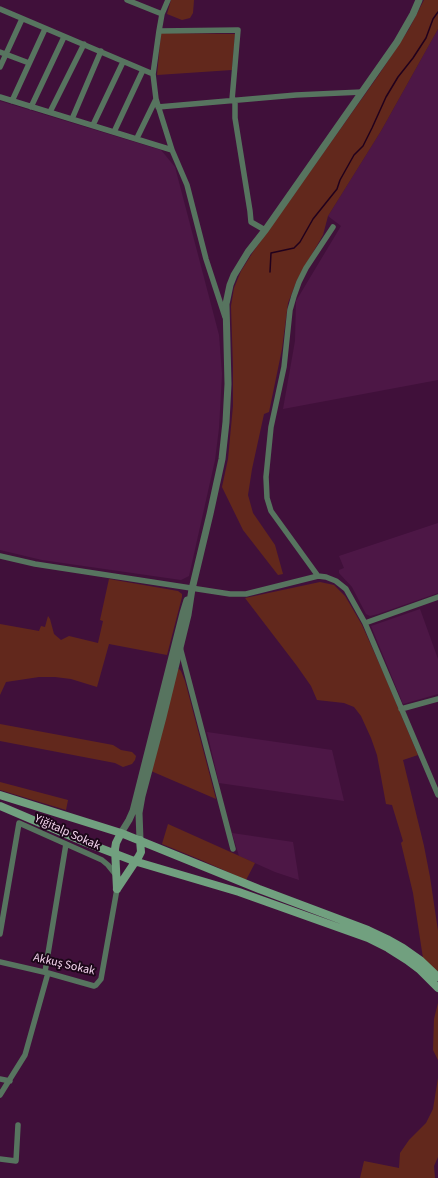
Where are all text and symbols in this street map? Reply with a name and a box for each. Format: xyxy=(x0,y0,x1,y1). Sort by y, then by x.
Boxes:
street label: Yiğitalp Sokak xyxy=(32,812,102,854)
street label: Akkuş Sokak xyxy=(32,951,96,979)

